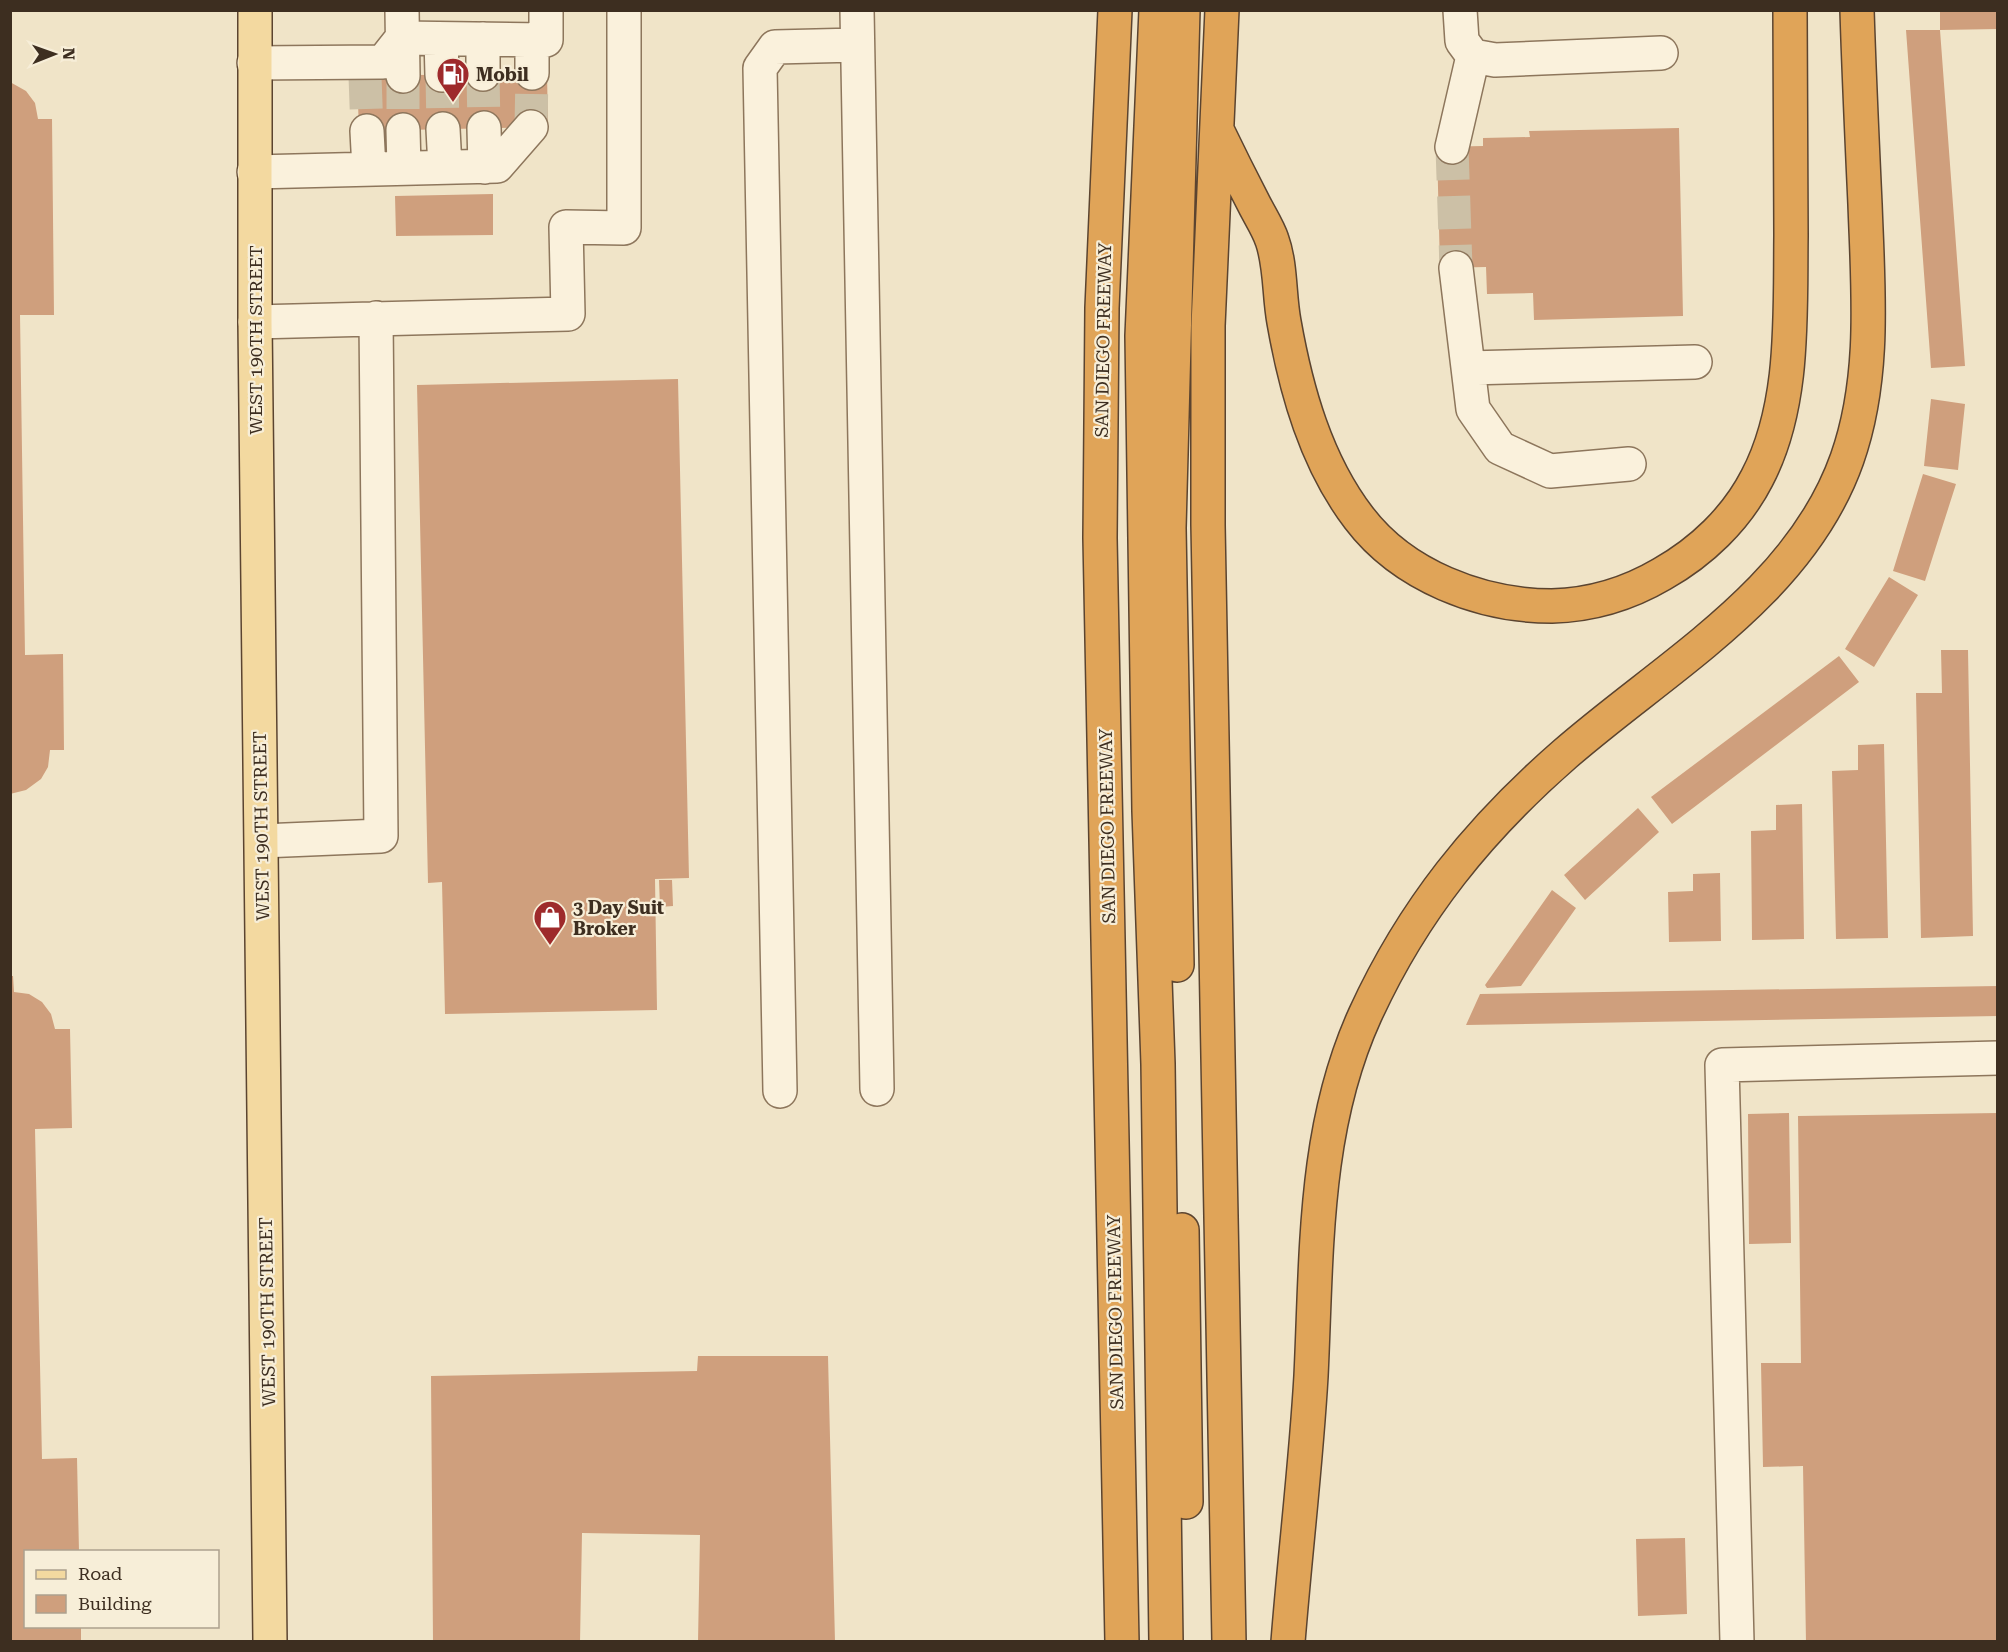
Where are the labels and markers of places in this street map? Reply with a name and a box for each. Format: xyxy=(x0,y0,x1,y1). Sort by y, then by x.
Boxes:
fuel station icon: Mobil xyxy=(435,56,471,103)
place label: Mobil xyxy=(476,64,529,85)
place label: 3 Day Suit Broker xyxy=(573,897,664,939)
shop icon: 3 Day Suit Broker xyxy=(532,899,568,946)

